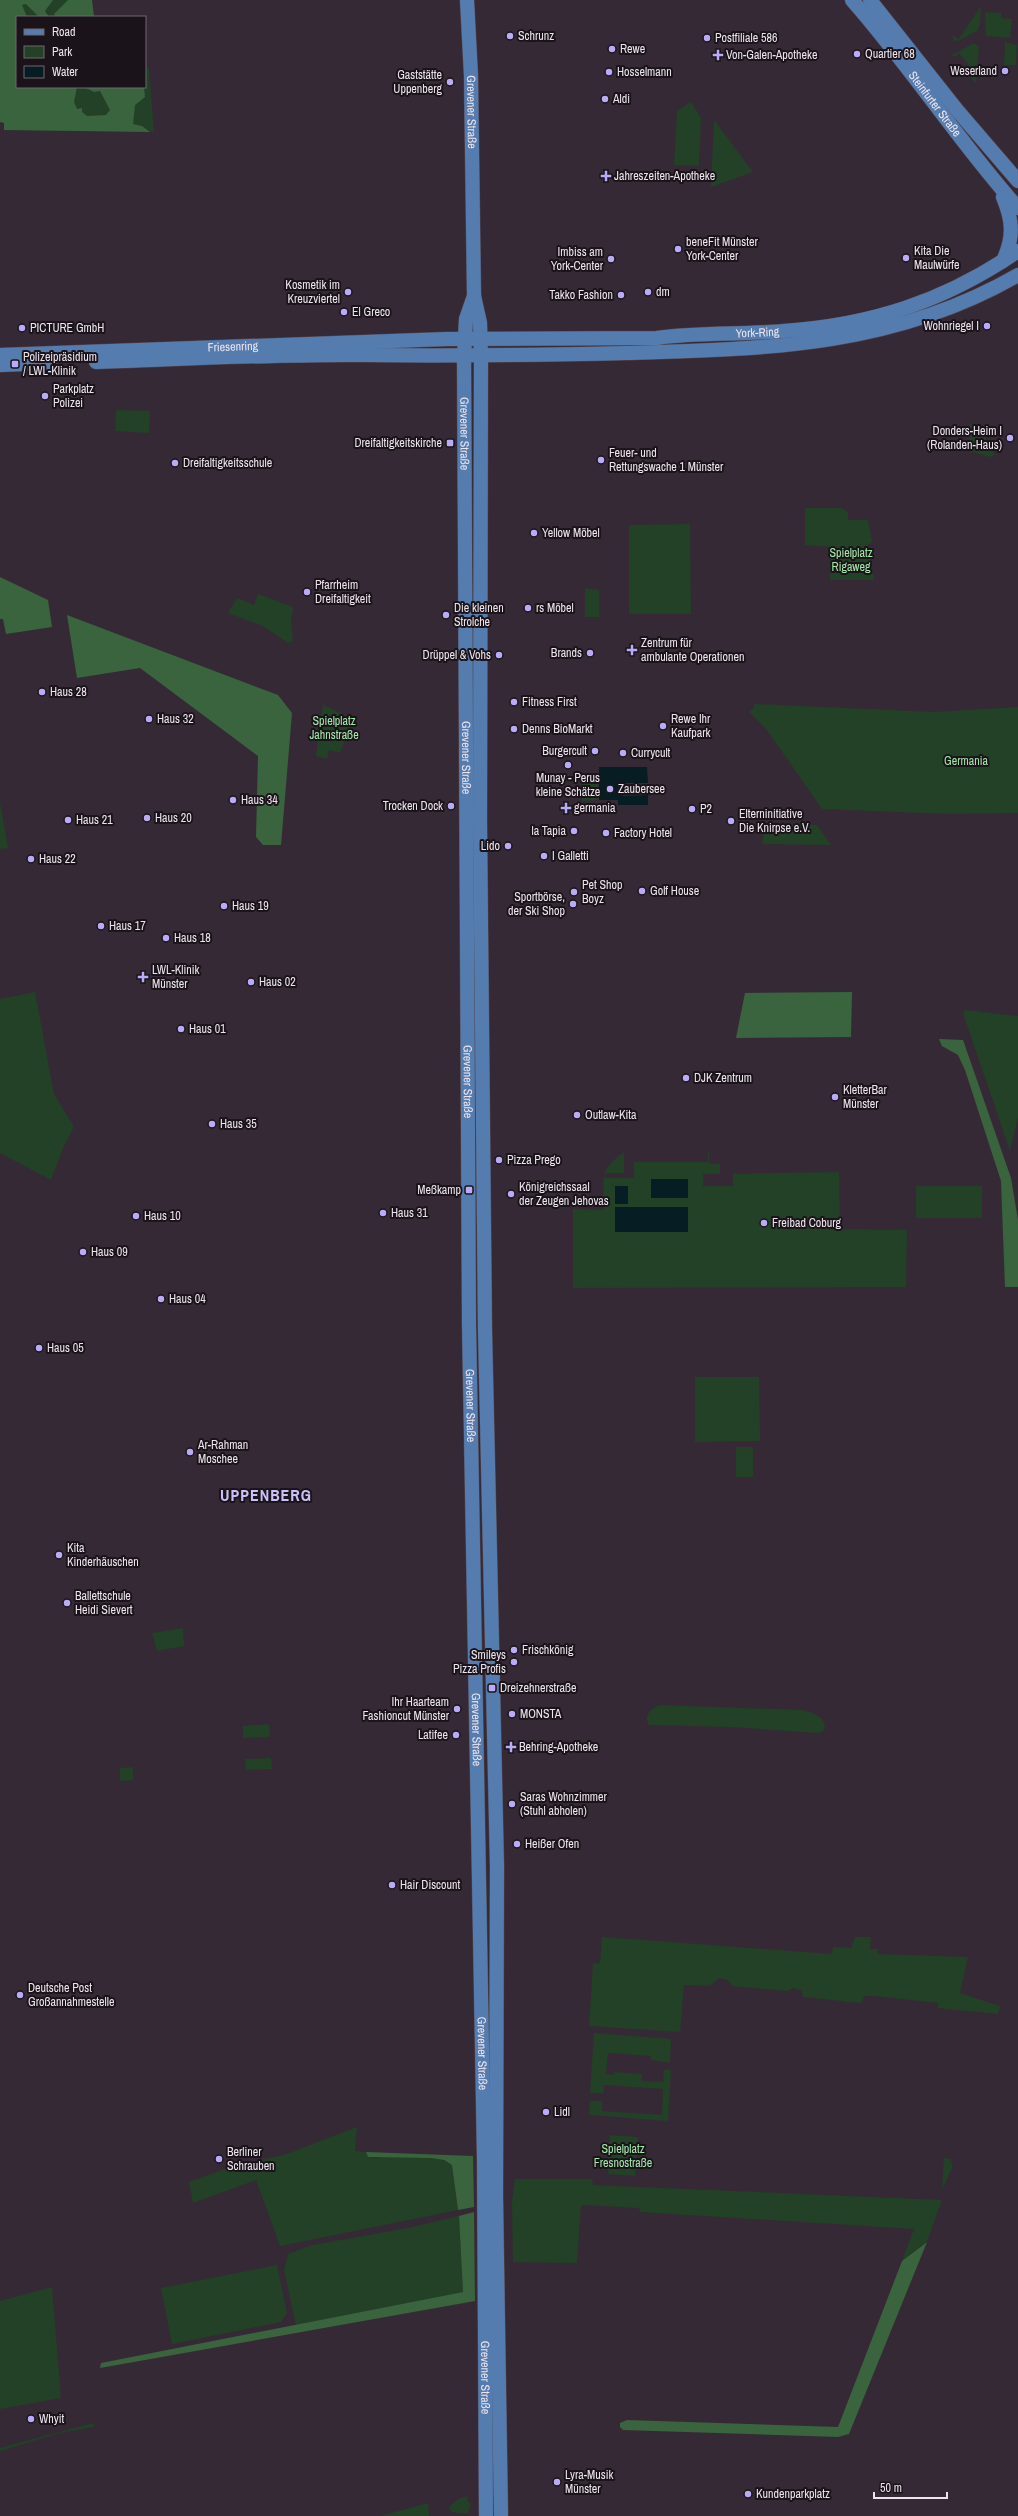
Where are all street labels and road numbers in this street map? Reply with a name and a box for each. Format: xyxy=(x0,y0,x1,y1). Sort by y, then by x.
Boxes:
street label: Steinfurter Straße xyxy=(905,68,965,140)
street label: Grevener Straße xyxy=(463,75,480,149)
street label: York-Ring xyxy=(736,323,780,341)
street label: Friesenring xyxy=(207,338,259,356)
street label: Grevener Straße xyxy=(456,397,473,470)
street label: Grevener Straße xyxy=(458,721,474,794)
street label: Grevener Straße xyxy=(460,1045,476,1118)
street label: Grevener Straße xyxy=(462,1369,479,1442)
street label: Grevener Straße xyxy=(468,1693,485,1766)
street label: Grevener Straße xyxy=(473,2017,491,2090)
street label: Grevener Straße xyxy=(477,2341,493,2414)

